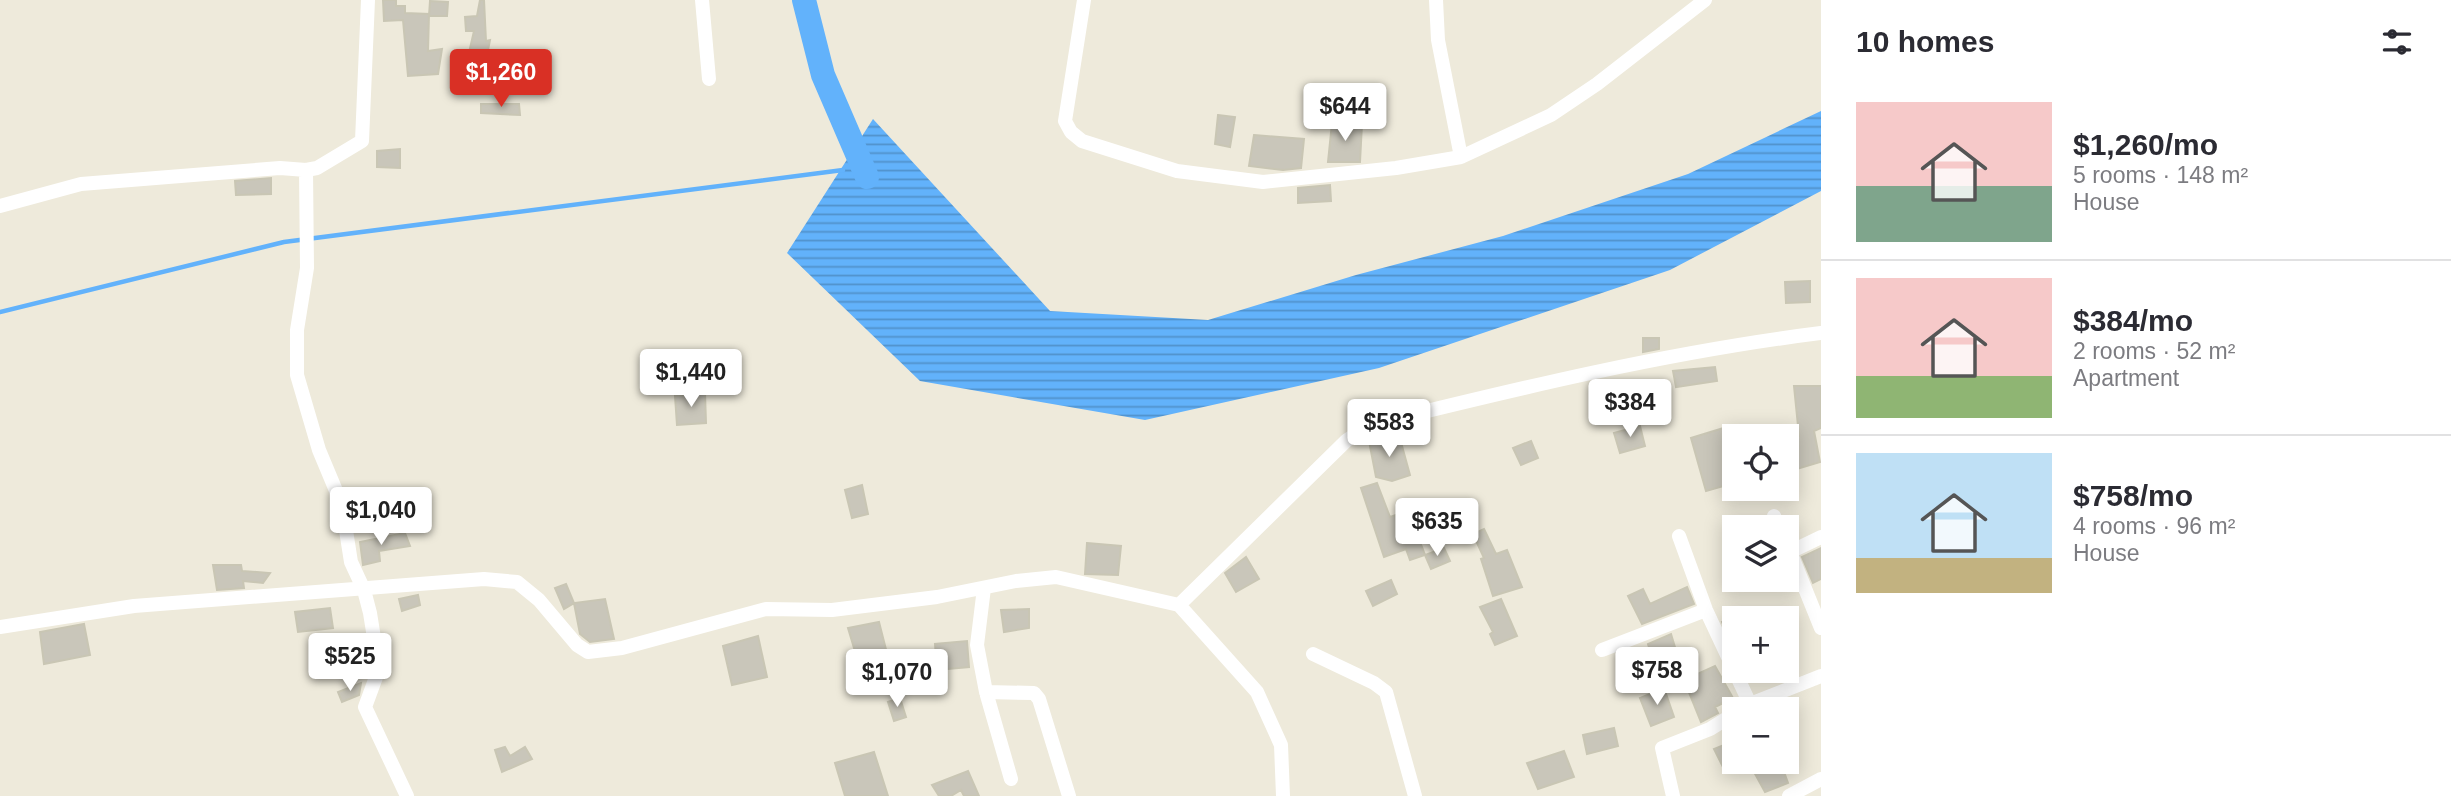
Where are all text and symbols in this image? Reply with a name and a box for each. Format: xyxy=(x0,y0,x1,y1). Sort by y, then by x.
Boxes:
icon: filters xyxy=(2378,23,2416,61)
text: 10 homes xyxy=(1856,25,1994,58)
pin: $1,260 xyxy=(444,50,558,109)
text: $1,260 xyxy=(466,59,536,85)
pin: $644 xyxy=(1304,83,1386,143)
text: $644 xyxy=(1319,93,1371,119)
text: $1,260/mo xyxy=(2073,128,2218,161)
icon: home xyxy=(1912,130,1996,214)
text: 5 rooms · 148 m² xyxy=(2073,162,2248,188)
text: House xyxy=(2073,189,2139,215)
text: $384/mo xyxy=(2073,304,2193,337)
icon: home xyxy=(1912,306,1996,390)
text: 2 rooms · 52 m² xyxy=(2073,338,2235,364)
pin: $1,440 xyxy=(634,350,748,409)
text: $1,440 xyxy=(656,359,726,385)
text: Apartment xyxy=(2073,365,2179,391)
pin: $384 xyxy=(1589,380,1671,439)
text: $384 xyxy=(1604,389,1656,415)
pin: $583 xyxy=(1348,400,1430,459)
text: $583 xyxy=(1363,409,1415,435)
map controls xyxy=(1722,424,1799,774)
button: locate xyxy=(1722,424,1799,501)
text: $758/mo xyxy=(2073,479,2193,512)
icon: home xyxy=(1912,481,1996,565)
pin: $1,040 xyxy=(324,488,438,547)
text: $1,040 xyxy=(346,497,416,523)
pin: $635 xyxy=(1396,498,1478,558)
text: $635 xyxy=(1411,508,1463,534)
text: 4 rooms · 96 m² xyxy=(2073,513,2235,539)
button: layers xyxy=(1722,515,1799,592)
text: House xyxy=(2073,540,2139,566)
button: + xyxy=(1722,606,1799,683)
pin: $525 xyxy=(309,634,391,693)
text: $525 xyxy=(324,643,376,669)
pin: $758 xyxy=(1616,648,1698,707)
pin: $1,070 xyxy=(840,650,954,709)
text: $758 xyxy=(1631,657,1683,683)
text: $1,070 xyxy=(862,659,932,685)
button: − xyxy=(1722,697,1799,774)

